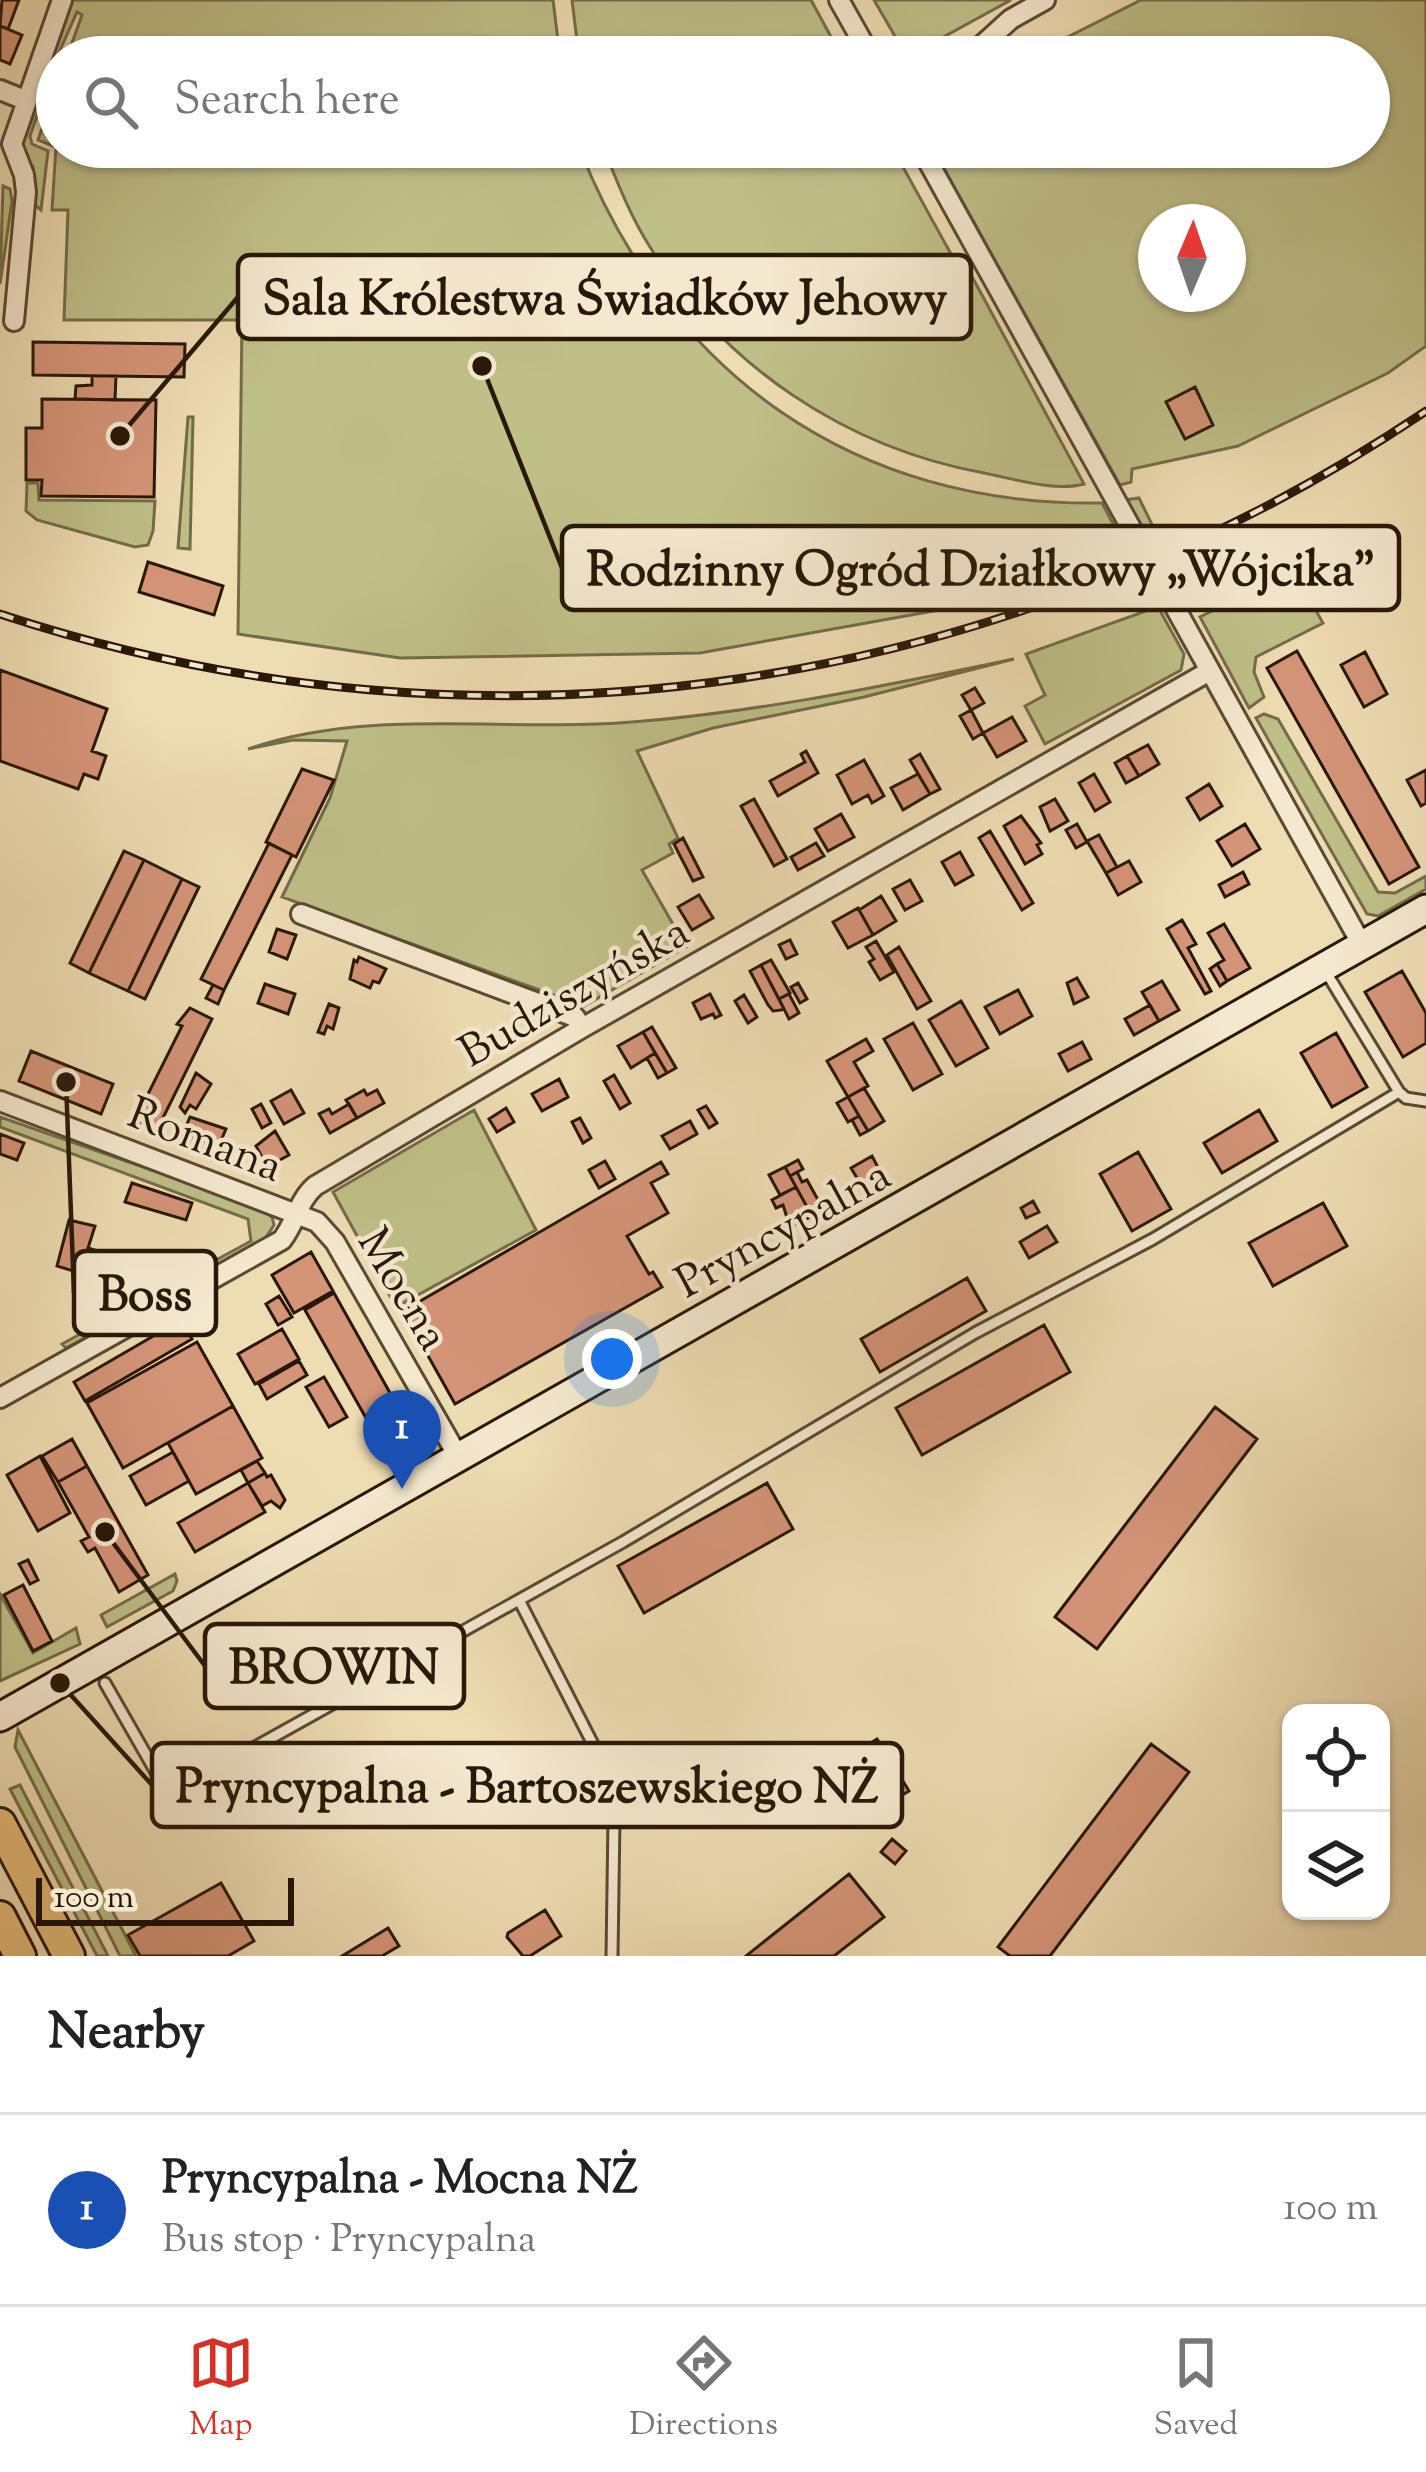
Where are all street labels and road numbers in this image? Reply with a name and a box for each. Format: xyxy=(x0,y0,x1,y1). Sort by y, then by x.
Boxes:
street label: Budziszyńska xyxy=(449,903,703,1087)
street label: Romana xyxy=(117,1084,291,1202)
street label: Pryncypalna xyxy=(665,1146,904,1318)
street label: Mocna xyxy=(338,1217,462,1365)

